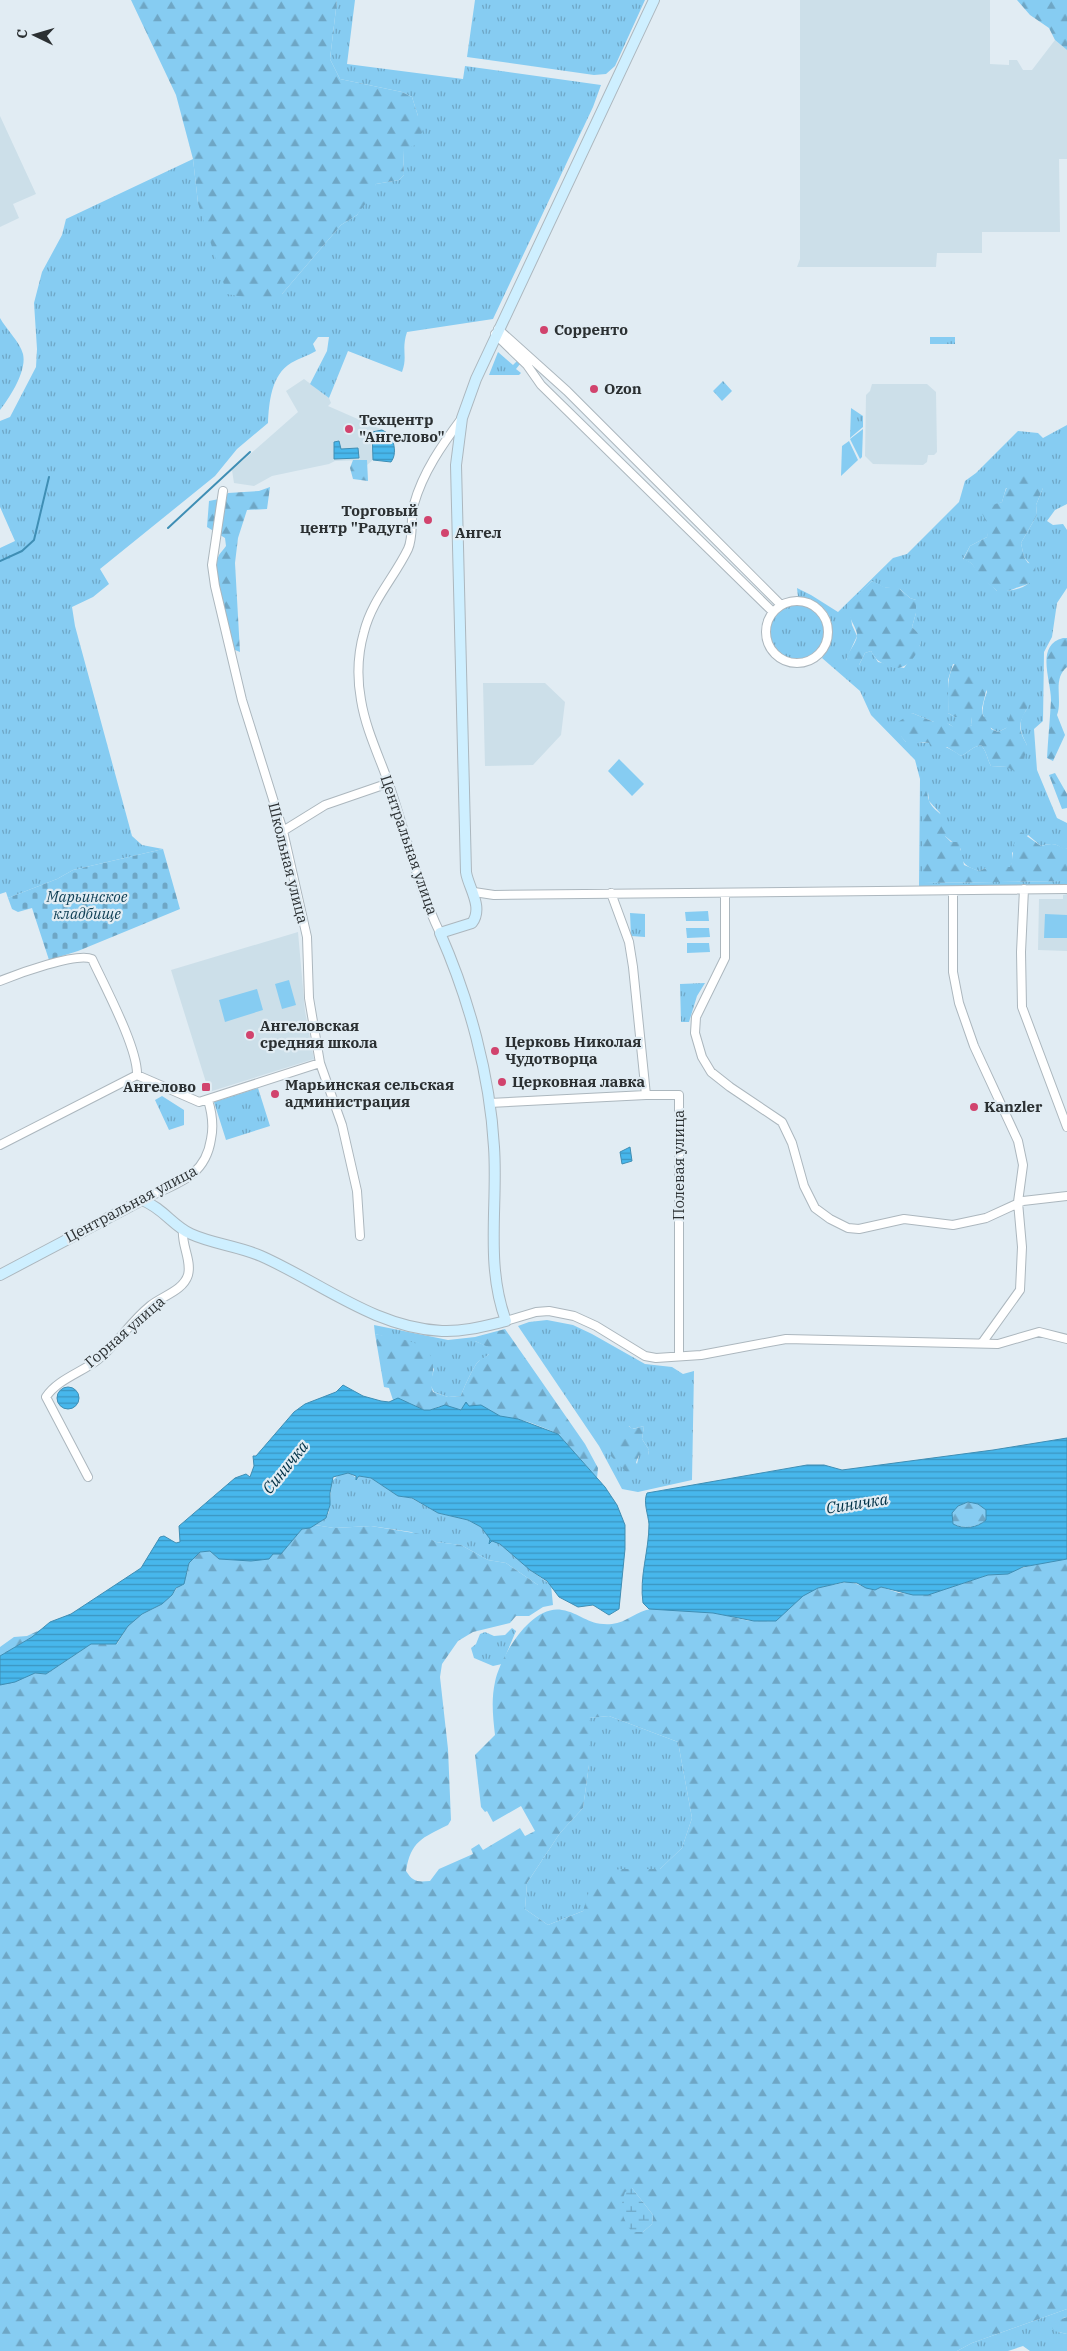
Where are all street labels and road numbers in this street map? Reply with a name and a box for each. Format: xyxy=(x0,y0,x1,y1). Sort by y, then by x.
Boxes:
street label: Центральная улица xyxy=(377,772,442,917)
street label: Школьная улица xyxy=(264,800,313,925)
street label: Полевая улица xyxy=(669,1110,688,1220)
street label: Центральная улица xyxy=(61,1161,200,1246)
street label: Горная улица xyxy=(81,1292,169,1372)

